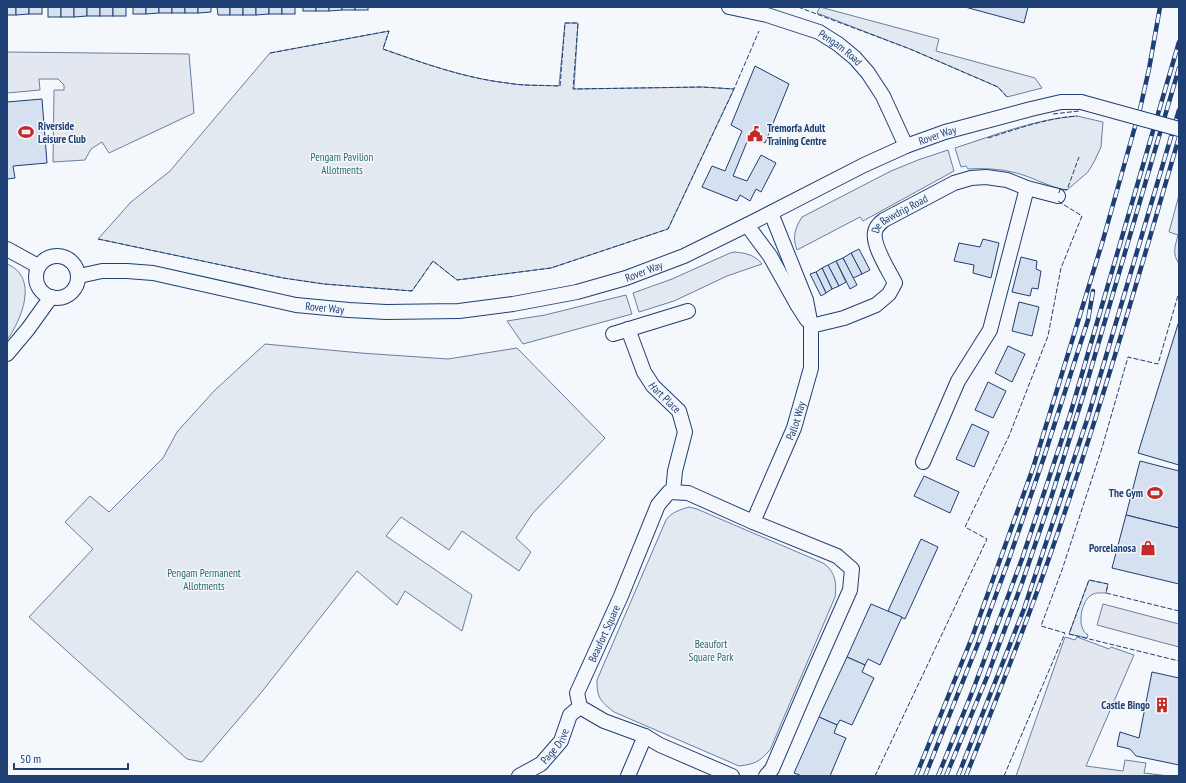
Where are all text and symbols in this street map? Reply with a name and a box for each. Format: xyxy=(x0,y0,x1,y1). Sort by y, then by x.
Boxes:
street label: Pengam Road xyxy=(816,26,866,69)
place label: Riverside Leisure Club xyxy=(38,119,86,146)
place label: Tremorfa Adult Training Centre xyxy=(767,121,827,148)
street label: Rover Way xyxy=(916,122,959,148)
sports icon: Riverside Leisure Club xyxy=(17,123,35,141)
public building icon: Tremorfa Adult Training Centre xyxy=(746,125,764,143)
park label: Pengam Pavilion Allotments xyxy=(311,150,374,177)
street label: De Bawdrip Road xyxy=(868,191,930,235)
street label: Rover Way xyxy=(623,257,665,285)
street label: Rover Way xyxy=(305,299,346,317)
street label: Hart Place xyxy=(645,380,684,416)
street label: Pallot Way xyxy=(783,399,808,442)
sports icon: The Gym xyxy=(1146,484,1164,502)
place label: The Gym xyxy=(1109,486,1143,500)
shop icon: Porcelanosa xyxy=(1139,539,1157,557)
place label: Porcelanosa xyxy=(1089,541,1136,555)
park label: Pengam Permanent Allotments xyxy=(167,566,241,593)
street label: Beaufort Square xyxy=(585,602,623,664)
park label: Beaufort Square Park xyxy=(689,637,734,664)
building icon: Castle Bingo xyxy=(1153,696,1171,714)
place label: Castle Bingo xyxy=(1101,698,1150,712)
street label: Page Drive xyxy=(537,726,572,767)
scale bar xyxy=(14,745,128,771)
text: 50 m xyxy=(20,751,41,766)

